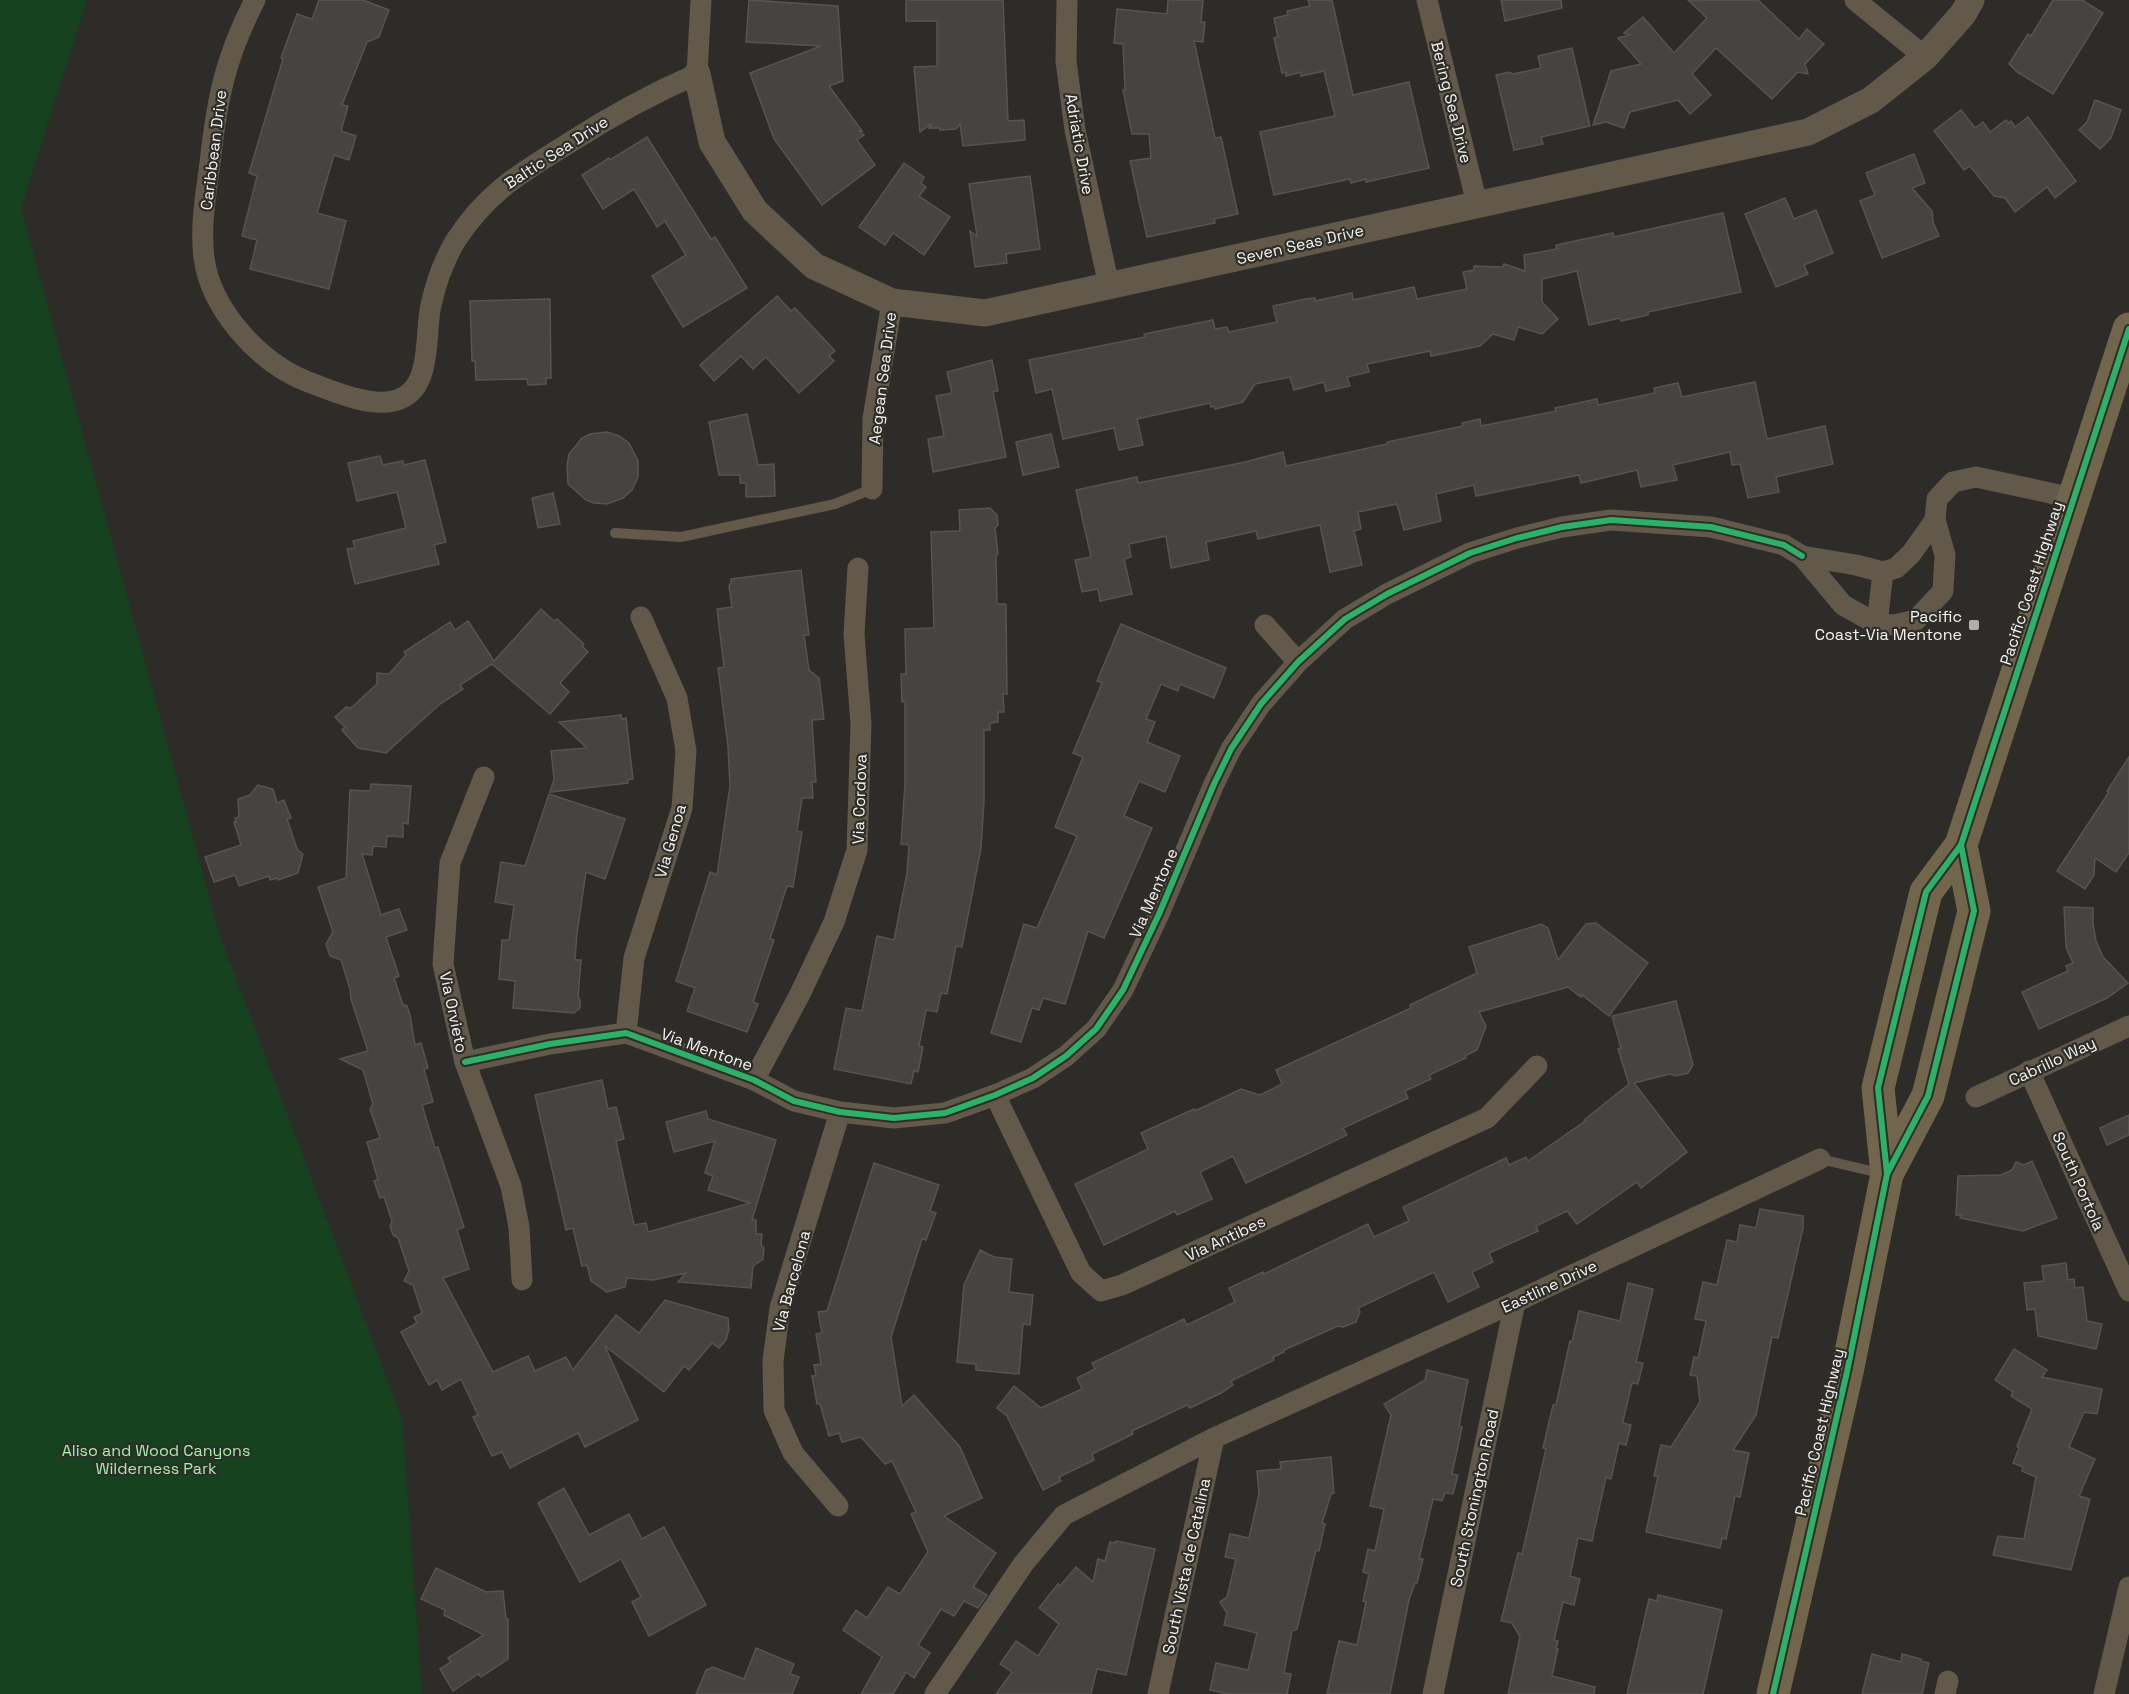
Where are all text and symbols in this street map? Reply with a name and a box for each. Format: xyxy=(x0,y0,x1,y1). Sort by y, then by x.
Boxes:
street label: Bering Sea Drive xyxy=(1426,39,1477,165)
street label: Caribbean Drive xyxy=(196,89,231,211)
street label: Adriatic Drive xyxy=(1060,92,1099,196)
street label: Baltic Sea Drive xyxy=(500,111,612,194)
street label: Seven Seas Drive xyxy=(1234,220,1366,269)
street label: Aegean Sea Drive xyxy=(864,311,901,446)
street label: Pacific Coast Highway xyxy=(1995,499,2068,668)
place label: Pacific Coast-Via Mentone xyxy=(1815,606,1962,645)
marker: Pacific Coast-Via Mentone xyxy=(1967,618,1981,632)
street label: Via Cordova xyxy=(847,753,872,845)
street label: Via Genoa xyxy=(650,802,691,881)
street label: Via Mentone xyxy=(1124,845,1183,941)
street label: Via Orvieto xyxy=(435,970,472,1055)
street label: Via Mentone xyxy=(658,1023,756,1076)
street label: Cabrillo Way xyxy=(2005,1032,2099,1091)
street label: South Portola xyxy=(2047,1128,2110,1234)
street label: Via Antibes xyxy=(1182,1211,1269,1266)
street label: Via Barcelona xyxy=(768,1228,815,1334)
street label: Eastline Drive xyxy=(1498,1255,1600,1318)
street label: Pacific Coast Highway xyxy=(1790,1346,1849,1518)
street label: South Stonington Road xyxy=(1445,1407,1504,1589)
park label: Aliso and Wood Canyons Wilderness Park xyxy=(62,1440,250,1479)
street label: South Vista de Catalina xyxy=(1158,1476,1215,1656)

